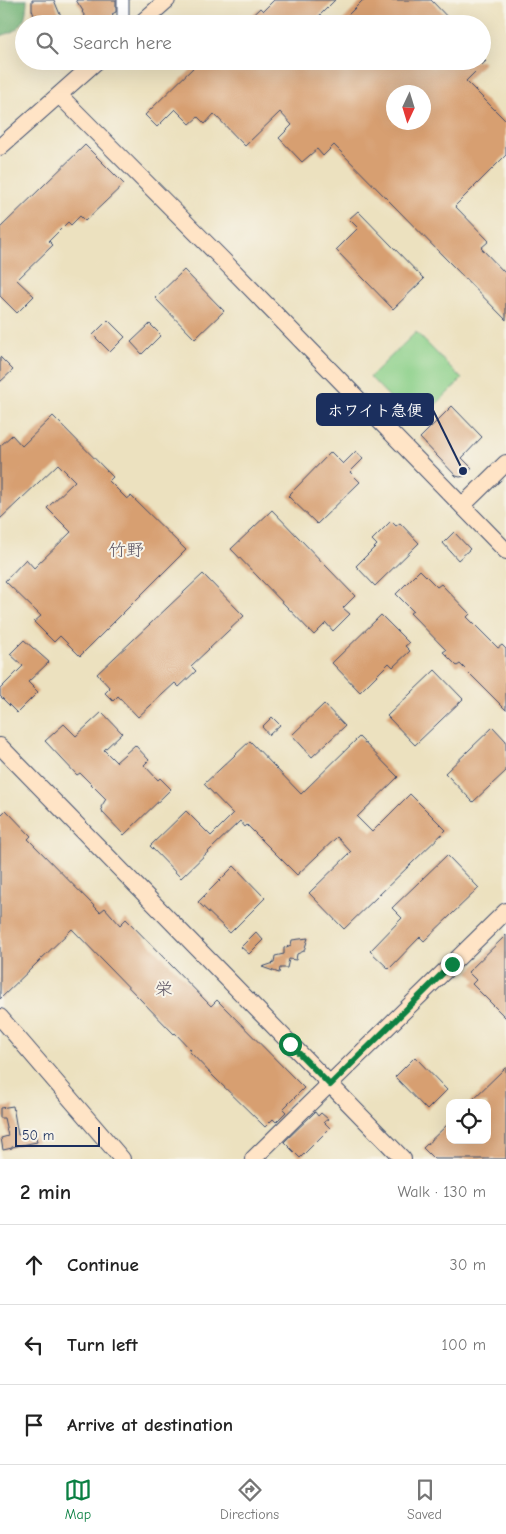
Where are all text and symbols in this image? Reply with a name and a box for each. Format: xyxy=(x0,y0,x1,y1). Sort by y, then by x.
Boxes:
search box xyxy=(15,15,491,70)
icon: search xyxy=(33,29,61,57)
text: Search here xyxy=(73,32,172,54)
north arrow xyxy=(386,85,431,130)
callout: ホワイト急便 xyxy=(317,394,433,425)
text: ホワイト急便 xyxy=(327,402,423,420)
district label: 竹野 xyxy=(108,540,144,561)
route end xyxy=(441,953,464,976)
district label: 栄 xyxy=(155,979,173,1000)
route start xyxy=(279,1033,302,1056)
map controls xyxy=(446,1099,491,1144)
button: locate xyxy=(446,1099,491,1144)
scale bar xyxy=(15,1124,100,1147)
text: 50 m xyxy=(22,1127,54,1144)
text: 2 min xyxy=(20,1180,71,1204)
text: Walk · 130 m xyxy=(397,1183,486,1201)
icon: ahead xyxy=(20,1251,48,1279)
text: Continue xyxy=(67,1254,139,1276)
text: 30 m xyxy=(450,1256,486,1274)
icon: left xyxy=(20,1331,48,1359)
text: Turn left xyxy=(67,1334,138,1356)
text: 100 m xyxy=(442,1336,486,1354)
icon: arrive xyxy=(20,1411,48,1439)
text: Arrive at destination xyxy=(67,1414,233,1436)
tab: Map xyxy=(64,1476,92,1523)
tab: Directions xyxy=(220,1476,279,1523)
tab: Saved xyxy=(407,1476,442,1523)

